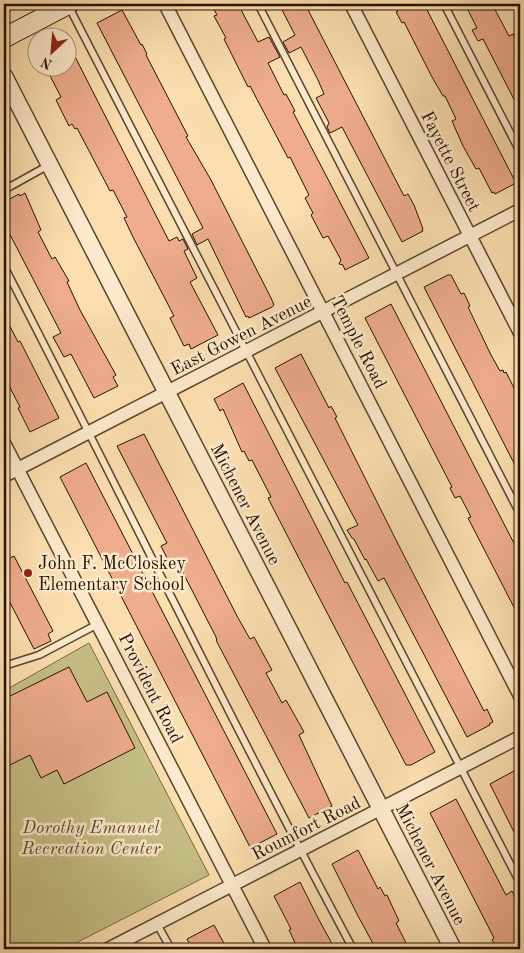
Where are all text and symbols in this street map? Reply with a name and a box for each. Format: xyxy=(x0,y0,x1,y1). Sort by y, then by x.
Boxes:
north arrow xyxy=(28,28,78,78)
text: N xyxy=(39,54,55,71)
street label: Fayette Street xyxy=(417,108,483,215)
street label: East Gowen Avenue xyxy=(168,293,315,379)
street label: Temple Road xyxy=(327,293,389,392)
street label: Michener Avenue xyxy=(207,441,283,568)
place label: John F. McCloskey Elementary School xyxy=(38,555,186,594)
marker: John F. McCloskey Elementary School xyxy=(22,567,34,579)
street label: Provident Road xyxy=(115,630,186,746)
street label: Roumfort Road xyxy=(249,794,364,864)
street label: Michener Avenue xyxy=(392,801,468,928)
park label: Dorothy Emanuel Recreation Center xyxy=(21,819,162,858)

